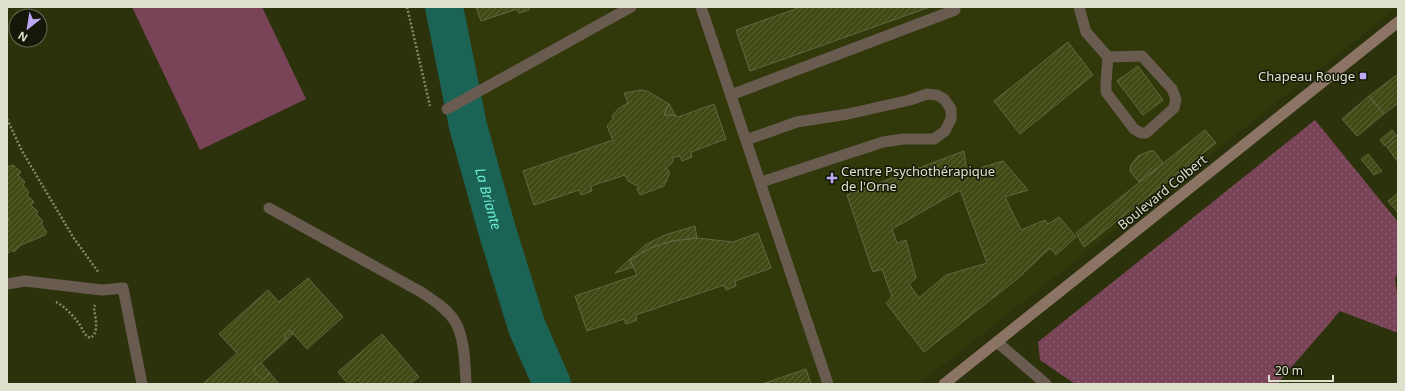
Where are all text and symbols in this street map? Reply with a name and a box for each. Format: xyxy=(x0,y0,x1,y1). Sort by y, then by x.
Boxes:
north arrow xyxy=(8,8,48,48)
text: N xyxy=(15,28,30,46)
place label: Chapeau Rouge xyxy=(1258,67,1355,85)
marker: Chapeau Rouge xyxy=(1358,71,1368,81)
street label: Boulevard Colbert xyxy=(1114,150,1211,234)
place label: Centre Psychothérapique de l'Orne xyxy=(841,162,995,195)
water label: La Briante xyxy=(471,165,506,232)
marker: Centre Psychothérapique de l'Orne xyxy=(826,172,838,184)
scale bar xyxy=(1269,357,1333,383)
text: 20 m xyxy=(1275,362,1303,379)

